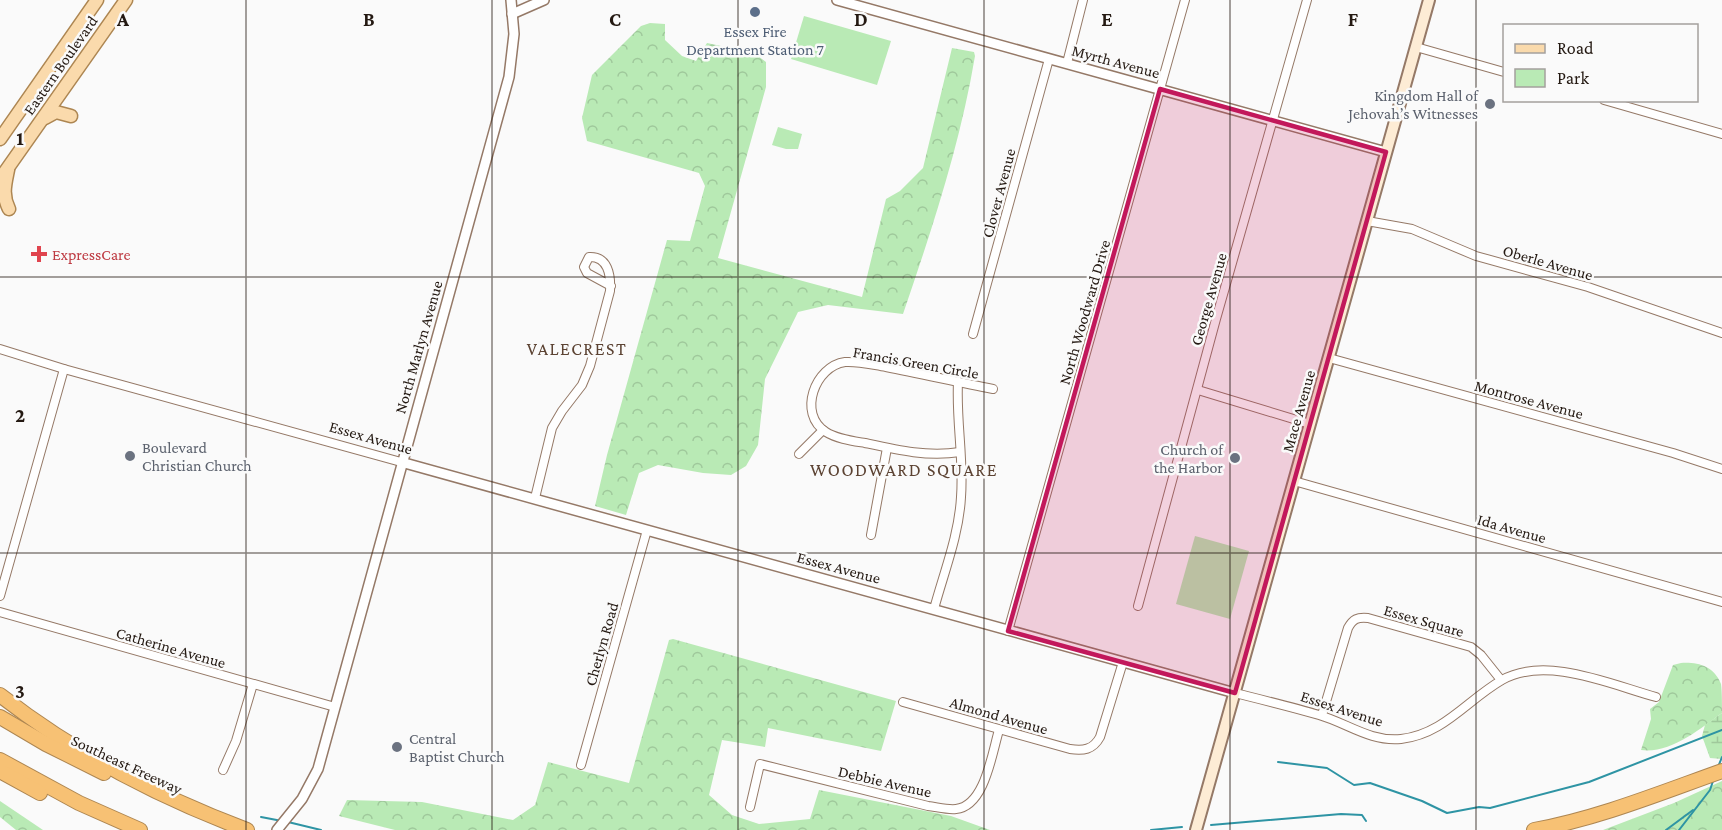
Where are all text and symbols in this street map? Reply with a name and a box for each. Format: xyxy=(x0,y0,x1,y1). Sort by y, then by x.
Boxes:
marker: Essex Fire Department Station 7 xyxy=(748,5,762,19)
text: A xyxy=(116,8,130,30)
text: B xyxy=(363,8,375,30)
text: C xyxy=(609,8,621,30)
text: D xyxy=(854,8,868,30)
text: E xyxy=(1101,8,1113,30)
text: F xyxy=(1348,8,1359,30)
street label: Eastern Boulevard xyxy=(20,12,101,118)
place label: Essex Fire Department Station 7 xyxy=(686,23,825,59)
legend xyxy=(1503,24,1698,102)
text: Road xyxy=(1557,38,1594,58)
street label: Myrth Avenue xyxy=(1070,42,1162,82)
text: Park xyxy=(1557,68,1589,88)
place label: Kingdom Hall of Jehovah’s Witnesses xyxy=(1346,87,1479,123)
marker: Kingdom Hall of Jehovah’s Witnesses xyxy=(1483,97,1497,111)
text: 1 xyxy=(16,127,24,149)
street label: Clover Avenue xyxy=(978,147,1019,240)
street label: North Woodward Drive xyxy=(1056,238,1113,387)
street label: Oberle Avenue xyxy=(1501,242,1595,283)
marker: ExpressCare xyxy=(30,245,48,263)
place label: ExpressCare xyxy=(52,246,130,264)
street label: George Avenue xyxy=(1187,251,1231,348)
street label: North Marlyn Avenue xyxy=(391,279,447,416)
district label: VALECREST xyxy=(527,339,627,359)
street label: Francis Green Circle xyxy=(852,343,980,382)
street label: Mace Avenue xyxy=(1279,368,1318,454)
street label: Montrose Avenue xyxy=(1473,377,1585,422)
text: 2 xyxy=(15,404,25,426)
street label: Essex Avenue xyxy=(327,417,414,457)
place label: Boulevard Christian Church xyxy=(142,439,252,474)
place label: Church of the Harbor xyxy=(1154,441,1224,476)
marker: Boulevard Christian Church xyxy=(123,449,137,463)
marker: Church of the Harbor xyxy=(1228,451,1242,465)
district label: WOODWARD SQUARE xyxy=(810,460,998,480)
street label: Ida Avenue xyxy=(1475,511,1548,546)
street label: Essex Avenue xyxy=(795,548,882,587)
street label: Cherlyn Road xyxy=(581,600,623,688)
street label: Essex Square xyxy=(1382,601,1466,641)
street label: Catherine Avenue xyxy=(114,624,228,671)
text: 3 xyxy=(15,680,25,702)
street label: Essex Avenue xyxy=(1298,687,1385,730)
street label: Almond Avenue xyxy=(948,693,1050,738)
place label: Central Baptist Church xyxy=(409,730,505,766)
street label: Southeast Freeway xyxy=(68,731,185,799)
marker: Central Baptist Church xyxy=(390,740,404,754)
street label: Debbie Avenue xyxy=(837,762,933,800)

